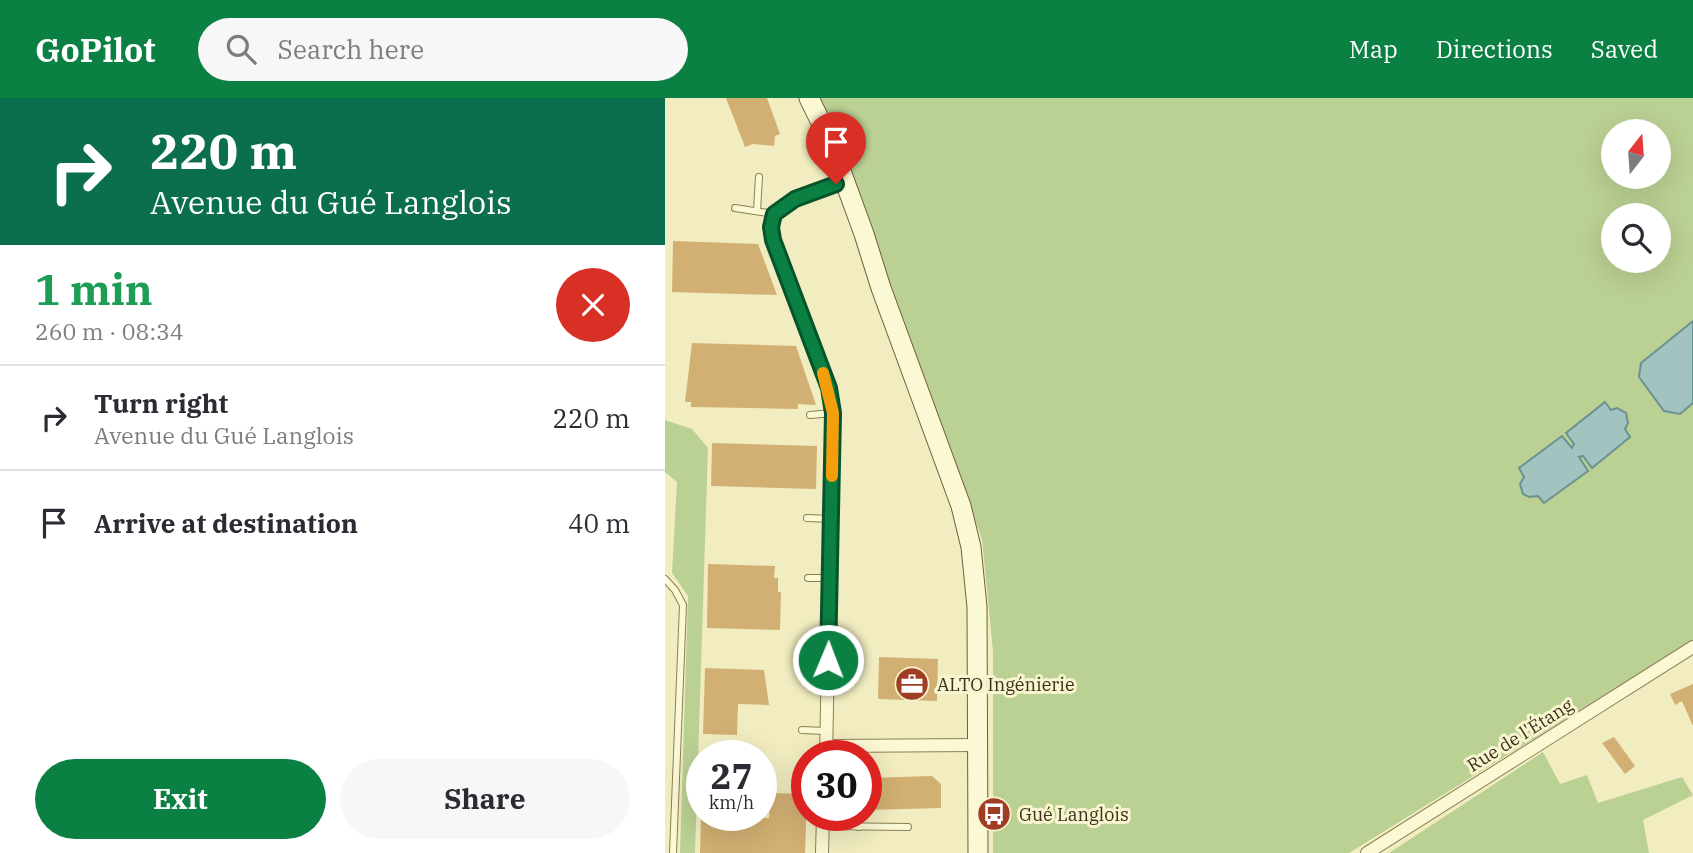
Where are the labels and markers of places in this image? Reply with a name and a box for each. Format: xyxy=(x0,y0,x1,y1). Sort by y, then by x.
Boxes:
pin xyxy=(806,112,866,184)
office icon: ALTO Ingénierie xyxy=(893,665,931,703)
place label: ALTO Ingénierie xyxy=(937,673,1075,696)
bus stop icon: Gué Langlois xyxy=(975,795,1013,833)
place label: Gué Langlois xyxy=(1019,803,1129,826)

